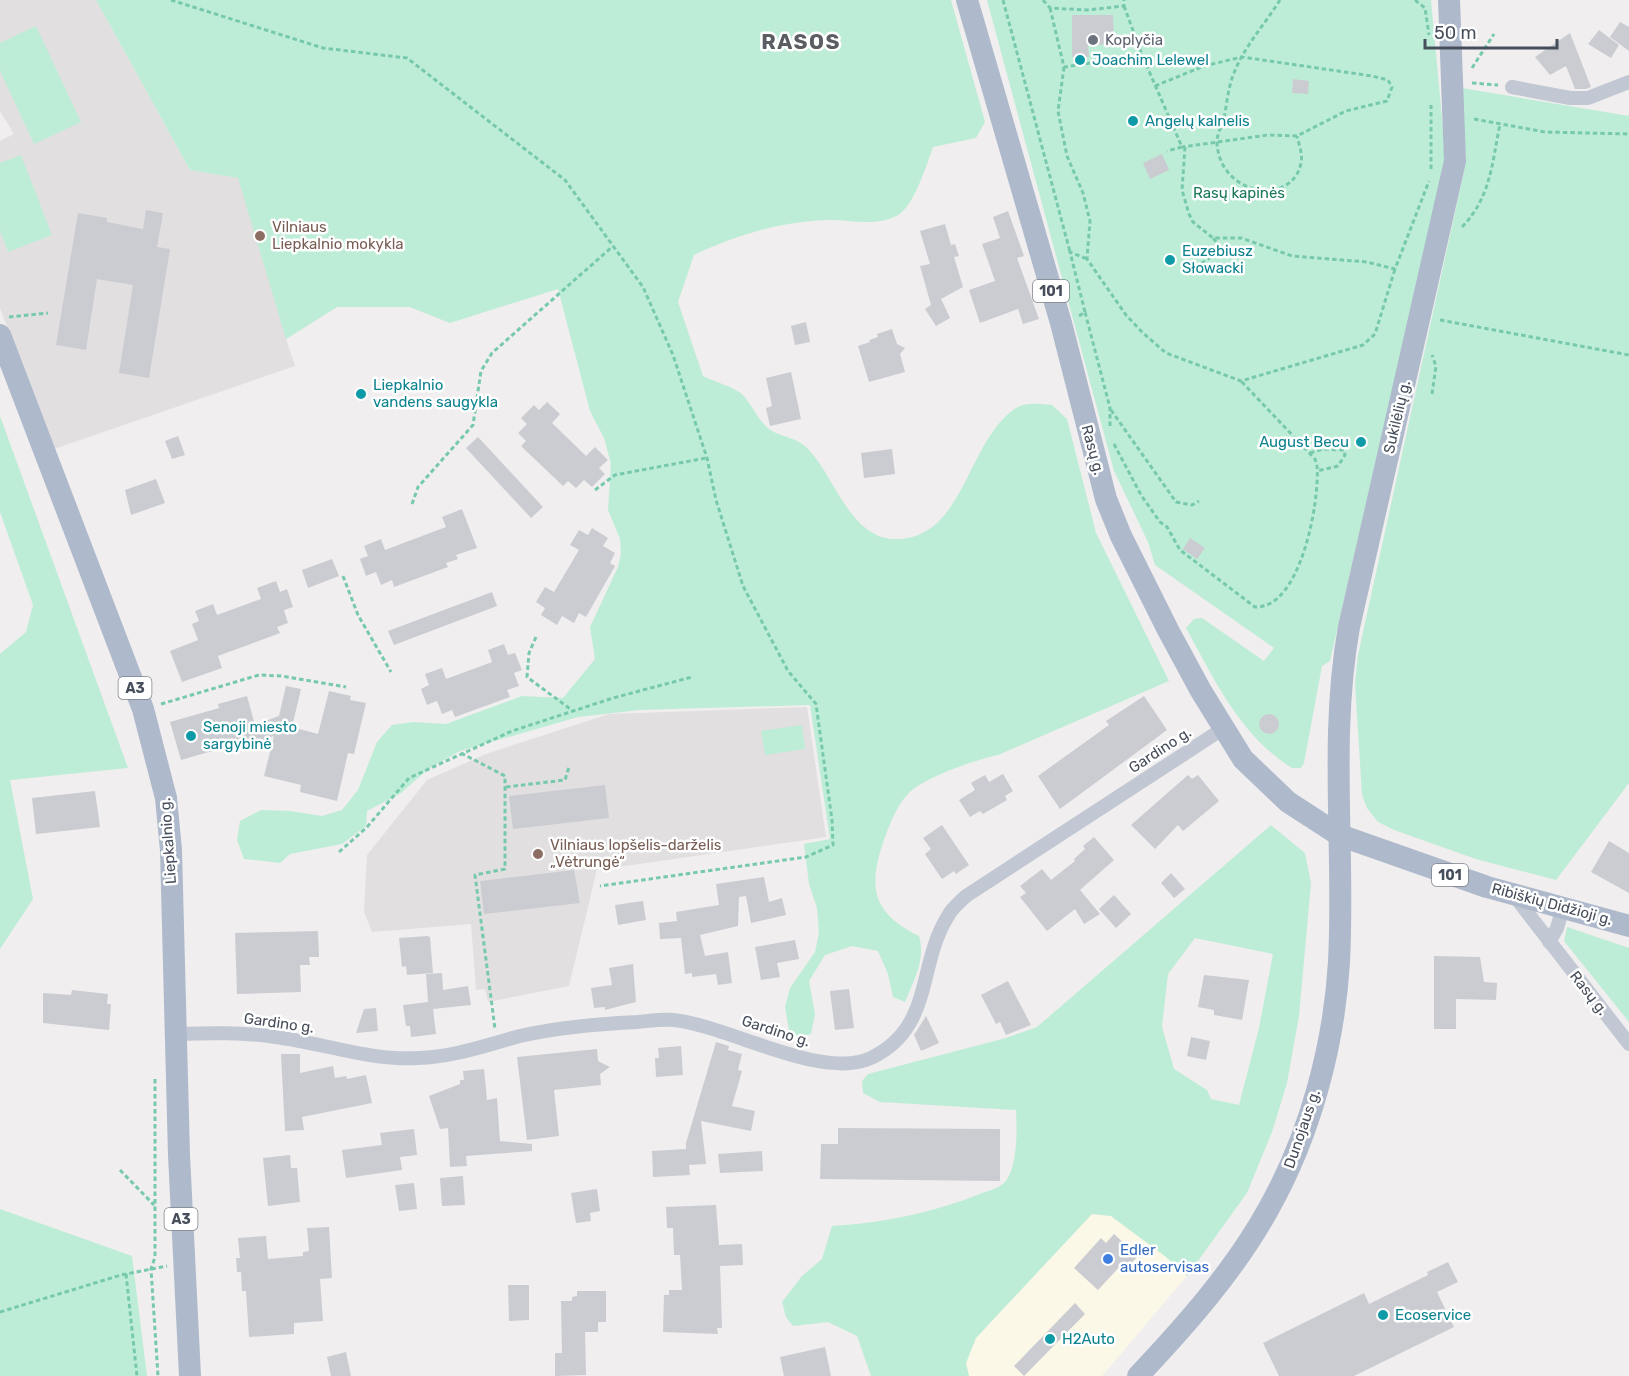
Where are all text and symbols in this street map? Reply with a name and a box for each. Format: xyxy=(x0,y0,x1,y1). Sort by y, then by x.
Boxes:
scale bar xyxy=(1425,12,1557,50)
text: 50 m xyxy=(1434,22,1477,44)
district label: RASOS xyxy=(761,29,841,54)
place label: Koplyčia xyxy=(1105,31,1163,49)
marker: Koplyčia xyxy=(1086,33,1100,47)
place label: Joachim Lelewel xyxy=(1092,51,1209,69)
marker: Joachim Lelewel xyxy=(1073,53,1087,67)
place label: Angelų kalnelis xyxy=(1145,112,1250,130)
marker: Angelų kalnelis xyxy=(1126,114,1140,128)
park label: Rasų kapinės xyxy=(1193,184,1285,202)
place label: Vilniaus Liepkalnio mokykla xyxy=(272,218,404,253)
marker: Vilniaus Liepkalnio mokykla xyxy=(253,229,267,243)
place label: Euzebiusz Słowacki xyxy=(1182,242,1253,277)
marker: Euzebiusz Słowacki xyxy=(1163,253,1177,267)
road number: 101 xyxy=(1033,280,1069,302)
place label: Liepkalnio vandens saugykla xyxy=(373,376,498,411)
street label: Sukilėlių g. xyxy=(1380,379,1414,455)
marker: Liepkalnio vandens saugykla xyxy=(354,387,368,401)
street label: Rasų g. xyxy=(1078,423,1108,477)
place label: August Becu xyxy=(1259,433,1349,451)
marker: August Becu xyxy=(1354,435,1368,449)
road number: A3 xyxy=(118,677,152,699)
place label: Senoji miesto sargybinė xyxy=(203,718,297,753)
street label: Gardino g. xyxy=(1125,723,1195,777)
marker: Senoji miesto sargybinė xyxy=(184,729,198,743)
street label: Liepkalnio g. xyxy=(156,797,180,885)
place label: Vilniaus lopšelis-darželis „Vėtrungė“ xyxy=(550,836,722,871)
marker: Vilniaus lopšelis-darželis „Vėtrungė“ xyxy=(531,847,545,861)
road number: 101 xyxy=(1432,864,1468,886)
street label: Ribiškių Didžioji g. xyxy=(1490,879,1614,929)
street label: Rasų g. xyxy=(1566,967,1612,1019)
street label: Gardino g. xyxy=(243,1009,315,1037)
street label: Gardino g. xyxy=(740,1012,812,1050)
street label: Dunojaus g. xyxy=(1280,1087,1324,1171)
road number: A3 xyxy=(164,1208,198,1230)
place label: Edler autoservisas xyxy=(1120,1241,1209,1276)
marker: Edler autoservisas xyxy=(1101,1252,1115,1266)
place label: Ecoservice xyxy=(1395,1306,1471,1324)
marker: Ecoservice xyxy=(1376,1308,1390,1322)
place label: H2Auto xyxy=(1062,1330,1115,1348)
marker: H2Auto xyxy=(1043,1332,1057,1346)

